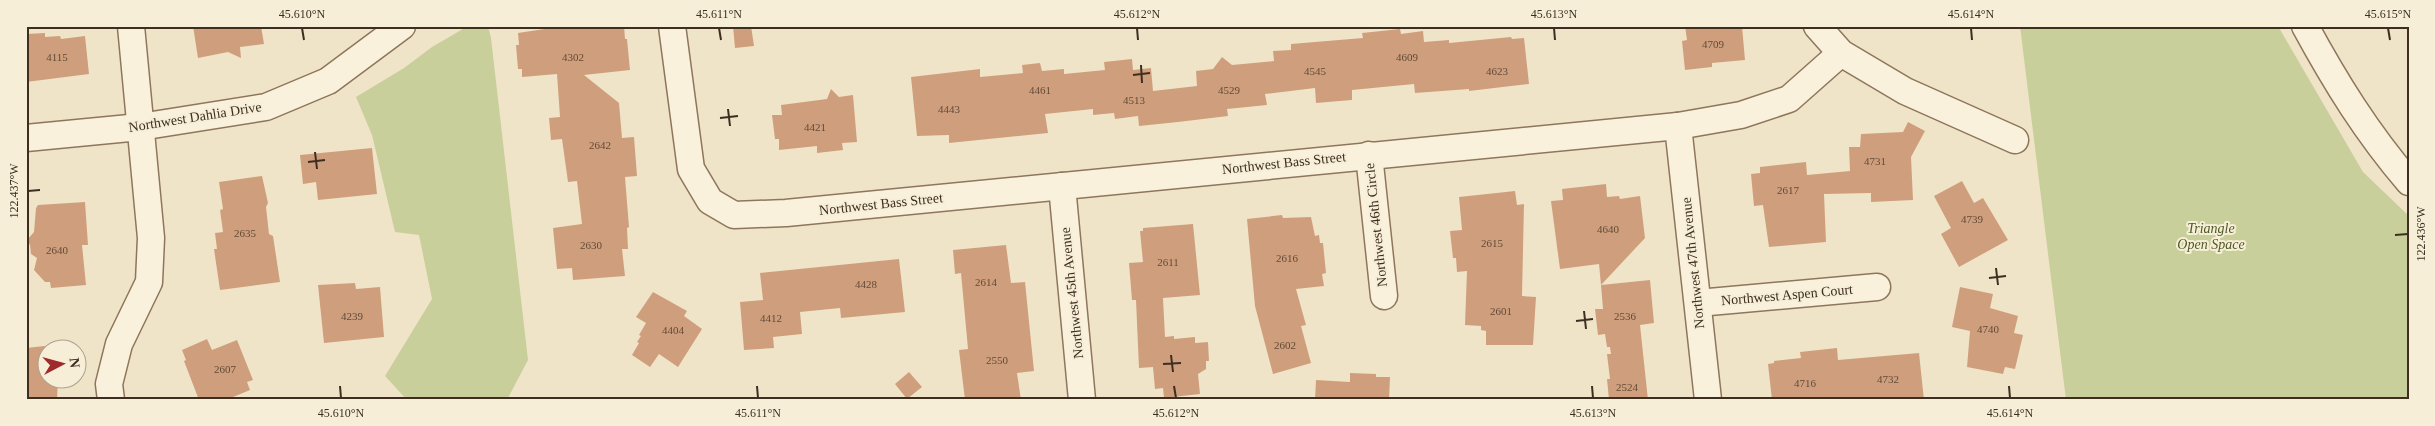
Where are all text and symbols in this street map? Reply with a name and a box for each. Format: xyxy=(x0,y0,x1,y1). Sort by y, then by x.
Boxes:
text: 45.610°N xyxy=(279,7,326,21)
text: 45.611°N xyxy=(696,7,742,21)
text: 45.612°N xyxy=(1114,7,1161,21)
text: 45.613°N xyxy=(1531,7,1578,21)
text: 45.614°N xyxy=(1948,7,1995,21)
text: 45.615°N xyxy=(2365,7,2412,21)
house number: 4709 xyxy=(1702,38,1725,50)
house number: 4115 xyxy=(46,51,68,63)
house number: 4302 xyxy=(562,51,584,63)
house number: 4609 xyxy=(1396,51,1419,63)
house number: 4545 xyxy=(1304,65,1327,77)
house number: 4623 xyxy=(1486,65,1509,77)
house number: 4461 xyxy=(1029,84,1051,96)
house number: 4529 xyxy=(1218,84,1241,96)
house number: 4513 xyxy=(1123,94,1146,106)
street label: Northwest Dahlia Drive xyxy=(127,99,263,135)
house number: 4443 xyxy=(938,103,961,115)
house number: 4421 xyxy=(804,121,826,133)
house number: 2642 xyxy=(589,139,611,151)
street label: Northwest Bass Street xyxy=(1221,149,1347,177)
house number: 4731 xyxy=(1864,155,1886,167)
street label: Northwest 46th Circle xyxy=(1362,162,1390,288)
text: 122.437°W xyxy=(7,163,21,219)
house number: 2617 xyxy=(1777,184,1800,196)
street label: Northwest Bass Street xyxy=(818,190,944,218)
street label: Northwest 47th Avenue xyxy=(1679,197,1707,329)
text: 122.436°W xyxy=(2414,206,2428,262)
house number: 4739 xyxy=(1961,213,1984,225)
park label: Triangle Open Space xyxy=(2177,221,2245,252)
house number: 4640 xyxy=(1597,223,1620,235)
house number: 2635 xyxy=(234,227,257,239)
street label: Northwest 45th Avenue xyxy=(1058,227,1086,359)
house number: 2615 xyxy=(1481,237,1504,249)
house number: 2630 xyxy=(580,239,603,251)
house number: 2640 xyxy=(46,244,69,256)
house number: 2616 xyxy=(1276,252,1299,264)
house number: 2611 xyxy=(1157,256,1179,268)
house number: 2614 xyxy=(975,276,998,288)
house number: 4428 xyxy=(855,278,878,290)
street label: Northwest Aspen Court xyxy=(1720,282,1854,308)
house number: 2601 xyxy=(1490,305,1512,317)
house number: 4239 xyxy=(341,310,364,322)
house number: 2536 xyxy=(1614,310,1637,322)
house number: 4412 xyxy=(760,312,782,324)
house number: 4740 xyxy=(1977,323,2000,335)
house number: 4404 xyxy=(662,324,685,336)
north arrow xyxy=(38,338,88,388)
house number: 2602 xyxy=(1274,339,1296,351)
house number: 2550 xyxy=(986,354,1009,366)
text: N xyxy=(66,357,82,369)
house number: 2607 xyxy=(214,363,237,375)
house number: 4732 xyxy=(1877,373,1899,385)
house number: 4716 xyxy=(1794,377,1817,389)
house number: 2524 xyxy=(1616,381,1639,393)
text: 45.610°N xyxy=(318,406,365,420)
text: 45.611°N xyxy=(735,406,781,420)
text: 45.612°N xyxy=(1153,406,1200,420)
text: 45.613°N xyxy=(1570,406,1617,420)
text: 45.614°N xyxy=(1987,406,2034,420)

